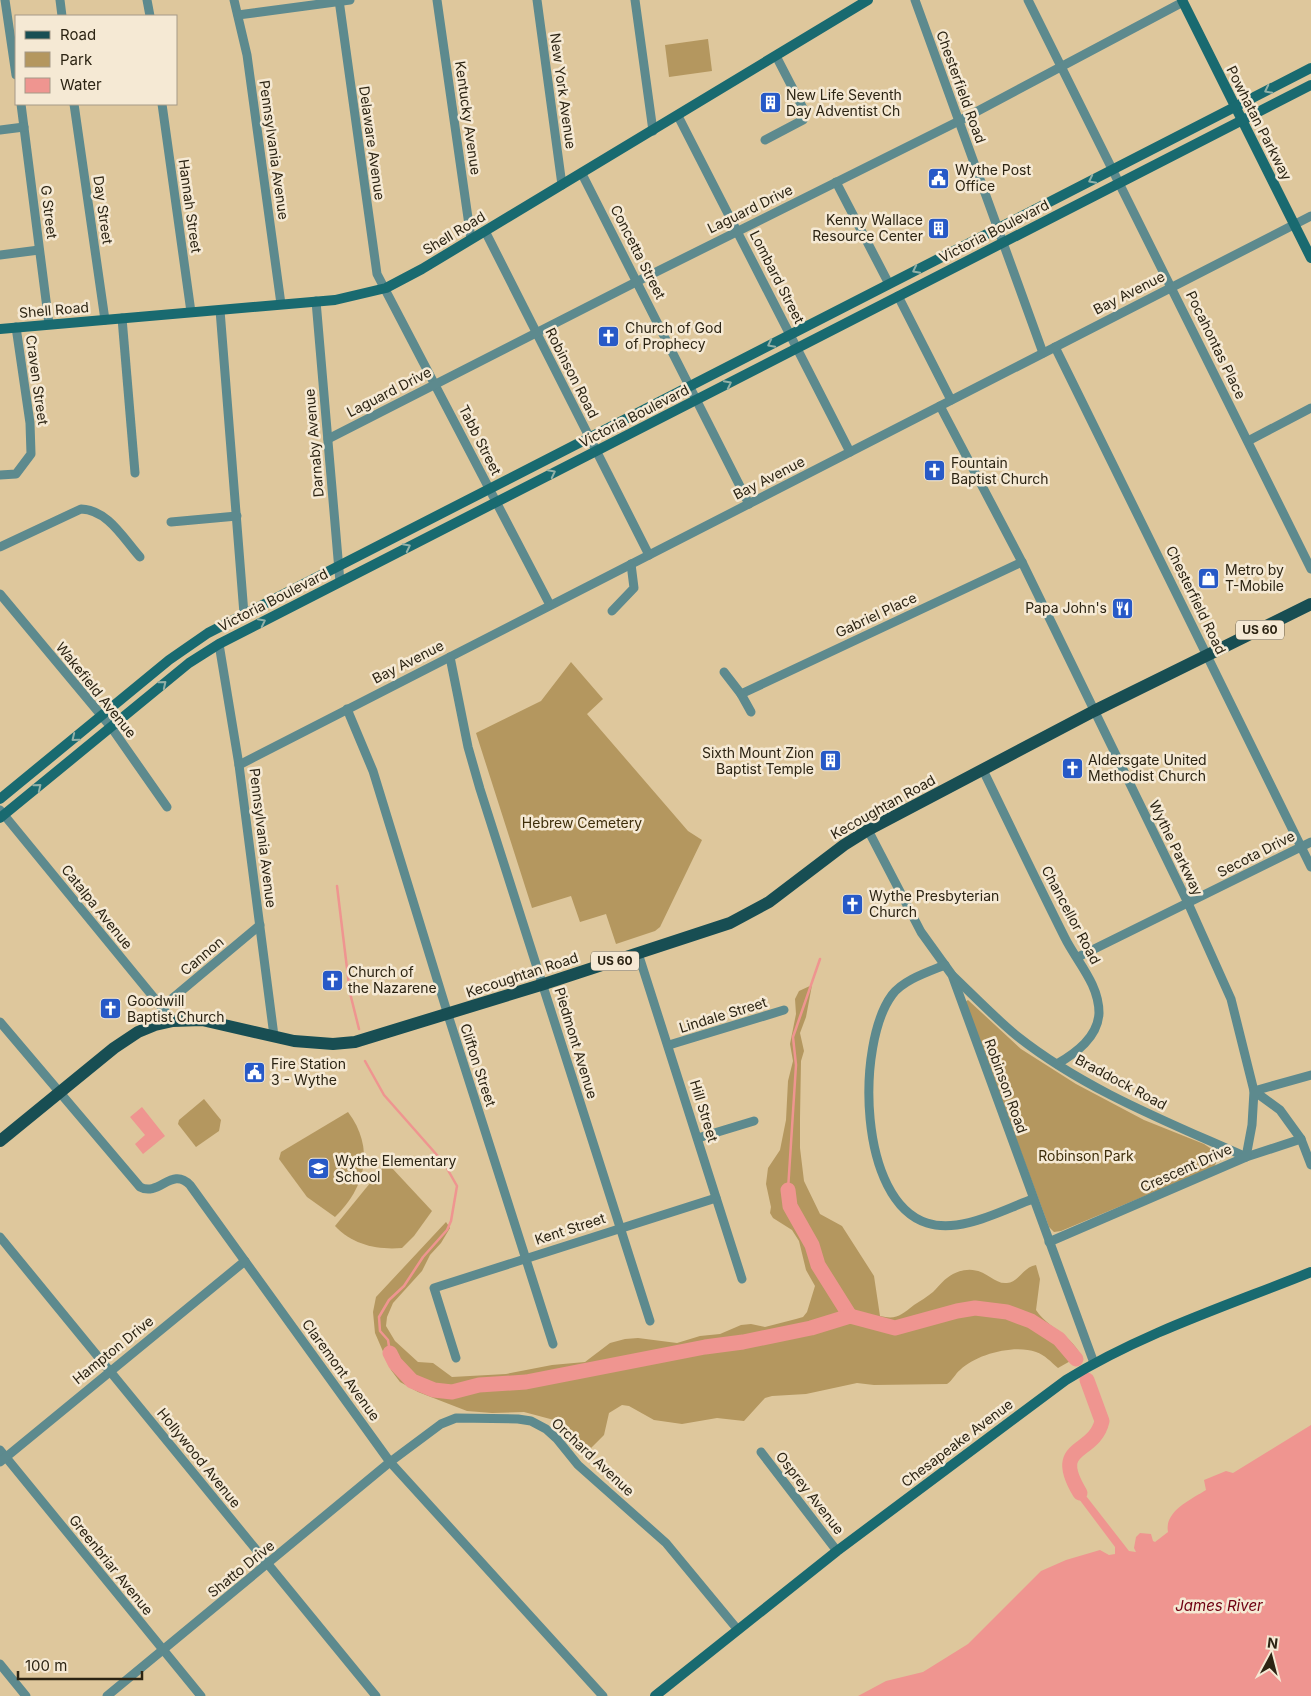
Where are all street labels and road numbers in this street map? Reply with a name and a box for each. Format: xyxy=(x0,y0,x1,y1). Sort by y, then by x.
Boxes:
street label: Chesterfield Road xyxy=(933,28,990,145)
street label: New York Avenue xyxy=(547,32,580,150)
street label: Kentucky Avenue xyxy=(452,60,485,176)
street label: Powhatan Parkway xyxy=(1223,63,1296,183)
street label: Pennsylvania Avenue xyxy=(256,79,293,221)
street label: Delaware Avenue xyxy=(356,85,389,201)
street label: Hannah Street xyxy=(176,158,206,254)
street label: Day Street xyxy=(90,175,117,246)
street label: Laguard Drive xyxy=(704,181,795,237)
street label: G Street xyxy=(38,184,61,240)
street label: Victoria Boulevard xyxy=(936,196,1052,266)
street label: Concetta Street xyxy=(607,202,670,302)
street label: Shell Road xyxy=(419,207,488,258)
street label: Lombard Street xyxy=(747,227,808,327)
street label: Bay Avenue xyxy=(1090,267,1167,318)
street label: Pocahontas Place xyxy=(1183,288,1250,402)
street label: Shell Road xyxy=(18,298,90,321)
street label: Robinson Road xyxy=(542,325,603,421)
street label: Craven Street xyxy=(23,334,52,426)
street label: Laguard Drive xyxy=(344,363,434,420)
street label: Victoria Boulevard xyxy=(576,381,692,451)
street label: Darnaby Avenue xyxy=(300,388,327,498)
street label: Tabb Street xyxy=(456,402,506,478)
street label: Bay Avenue xyxy=(730,452,807,503)
street label: Chesterfield Road xyxy=(1163,543,1230,657)
street label: Victoria Boulevard xyxy=(215,565,331,635)
street label: Gabriel Place xyxy=(832,588,919,641)
road number: US 60 xyxy=(1236,620,1284,640)
street label: Bay Avenue xyxy=(369,636,446,687)
street label: Wakefield Avenue xyxy=(53,638,140,741)
street label: Pennsylvania Avenue xyxy=(246,767,281,909)
street label: Kecoughtan Road xyxy=(827,771,938,842)
street label: Wythe Parkway xyxy=(1146,797,1207,898)
street label: Secota Drive xyxy=(1214,827,1297,880)
street label: Catalpa Avenue xyxy=(58,861,137,952)
street label: Chancellor Road xyxy=(1038,863,1105,967)
street label: Cannon xyxy=(177,933,227,979)
street label: Kecoughtan Road xyxy=(464,948,580,1001)
road number: US 60 xyxy=(591,951,639,970)
street label: Piedmont Avenue xyxy=(551,985,602,1101)
street label: Lindale Street xyxy=(677,993,769,1036)
street label: Clifton Street xyxy=(457,1021,500,1109)
street label: Robinson Road xyxy=(982,1036,1031,1135)
street label: Braddock Road xyxy=(1073,1050,1170,1113)
street label: Hill Street xyxy=(687,1078,722,1144)
street label: Crescent Drive xyxy=(1137,1140,1234,1195)
street label: Kent Street xyxy=(532,1209,608,1248)
street label: Hampton Drive xyxy=(69,1312,156,1387)
street label: Claremont Avenue xyxy=(299,1316,384,1424)
street label: Chesapeake Avenue xyxy=(898,1395,1016,1490)
street label: Hollywood Avenue xyxy=(154,1404,245,1511)
street label: Orchard Avenue xyxy=(549,1414,638,1499)
street label: Osprey Avenue xyxy=(773,1448,848,1538)
street label: Greenbriar Avenue xyxy=(66,1511,157,1618)
street label: Shatto Drive xyxy=(204,1537,277,1601)

